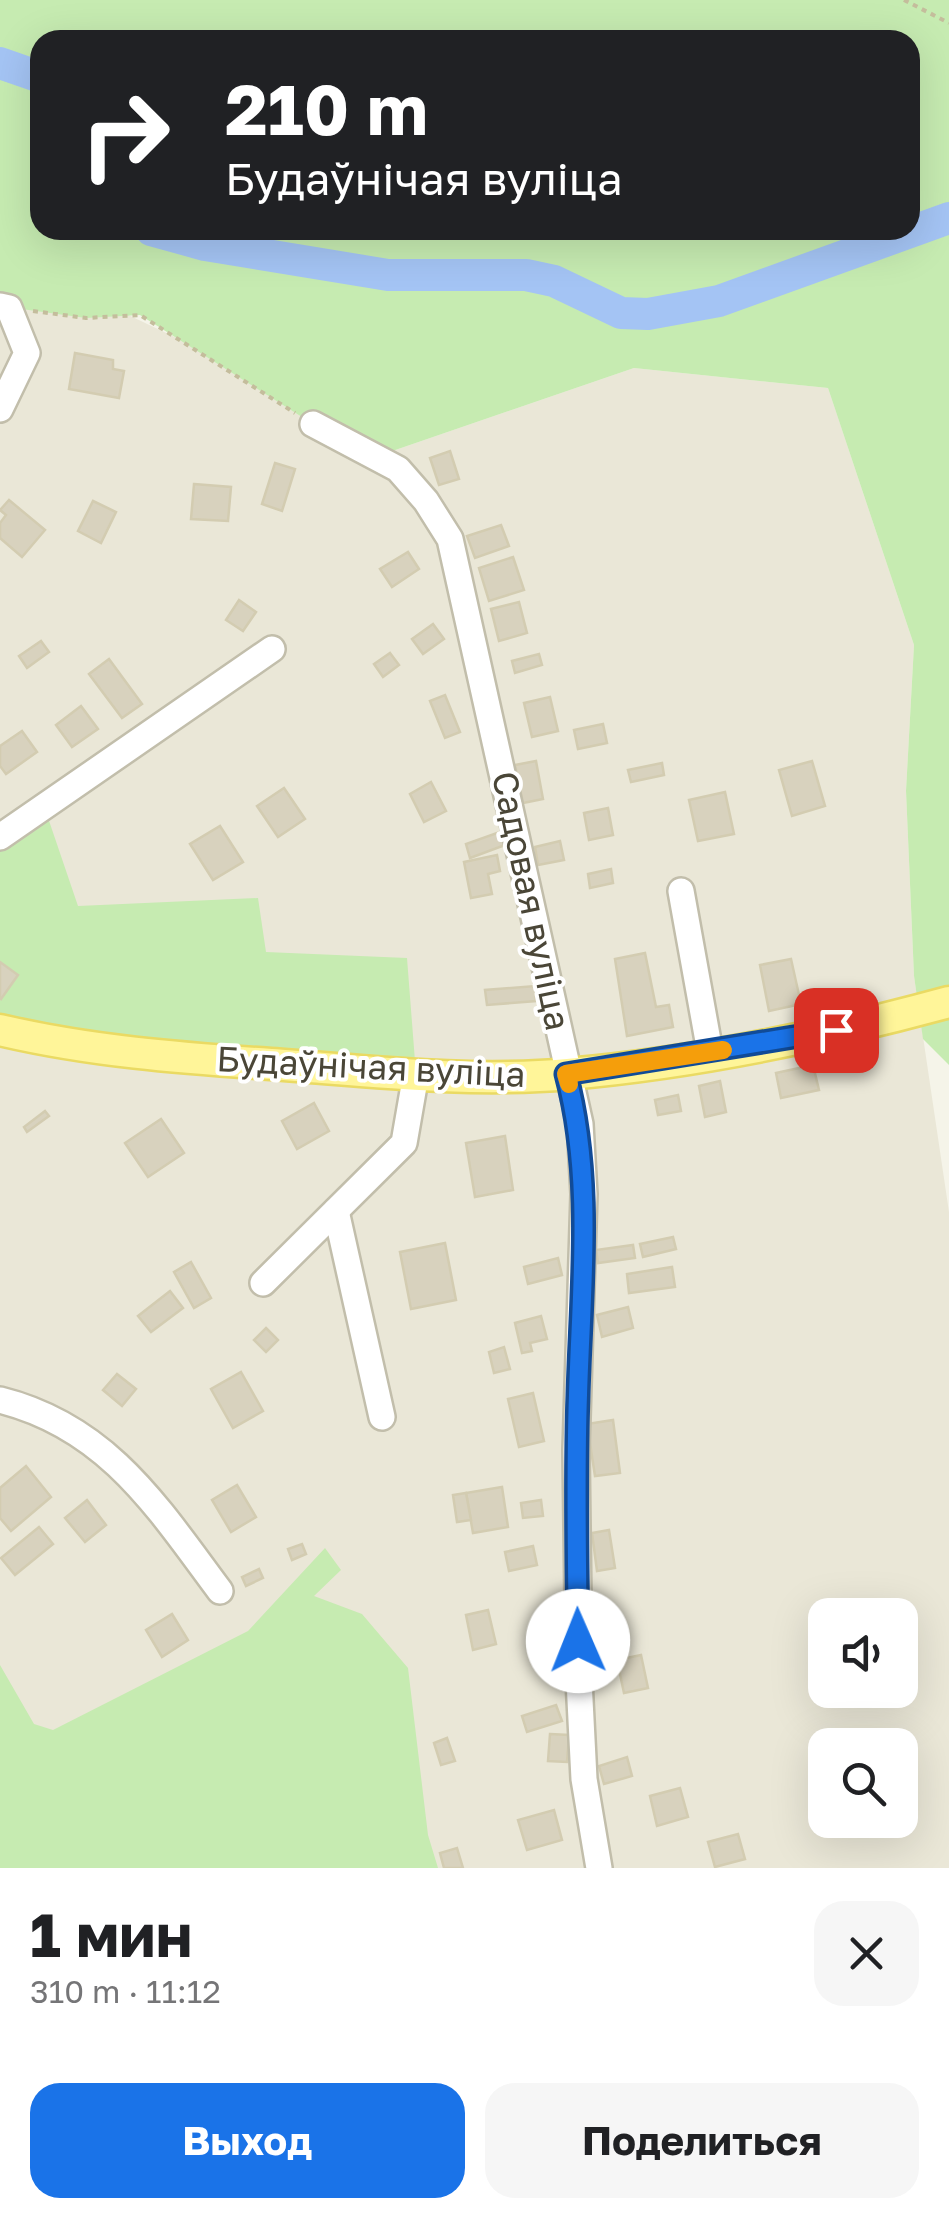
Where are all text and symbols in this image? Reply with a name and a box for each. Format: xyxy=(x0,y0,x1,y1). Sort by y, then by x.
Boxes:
text: 210 m xyxy=(225,66,428,150)
icon: right xyxy=(60,70,190,200)
text: Будаўнічая вуліца xyxy=(225,151,623,205)
street label: Садовая вуліца xyxy=(484,767,580,1034)
pin xyxy=(794,988,879,1073)
icon: arrive xyxy=(809,1003,864,1058)
street label: Будаўнічая вуліца xyxy=(216,1037,527,1095)
position arrow xyxy=(526,1589,630,1693)
map controls xyxy=(808,1598,918,1838)
button: sound xyxy=(808,1598,918,1708)
button: search xyxy=(808,1728,918,1838)
text: 1 мин xyxy=(30,1898,192,1970)
button: close xyxy=(814,1901,919,2006)
text: 310 m · 11:12 xyxy=(30,1972,221,2010)
button: Выход xyxy=(30,2083,465,2198)
button: Поделиться xyxy=(485,2083,919,2198)

